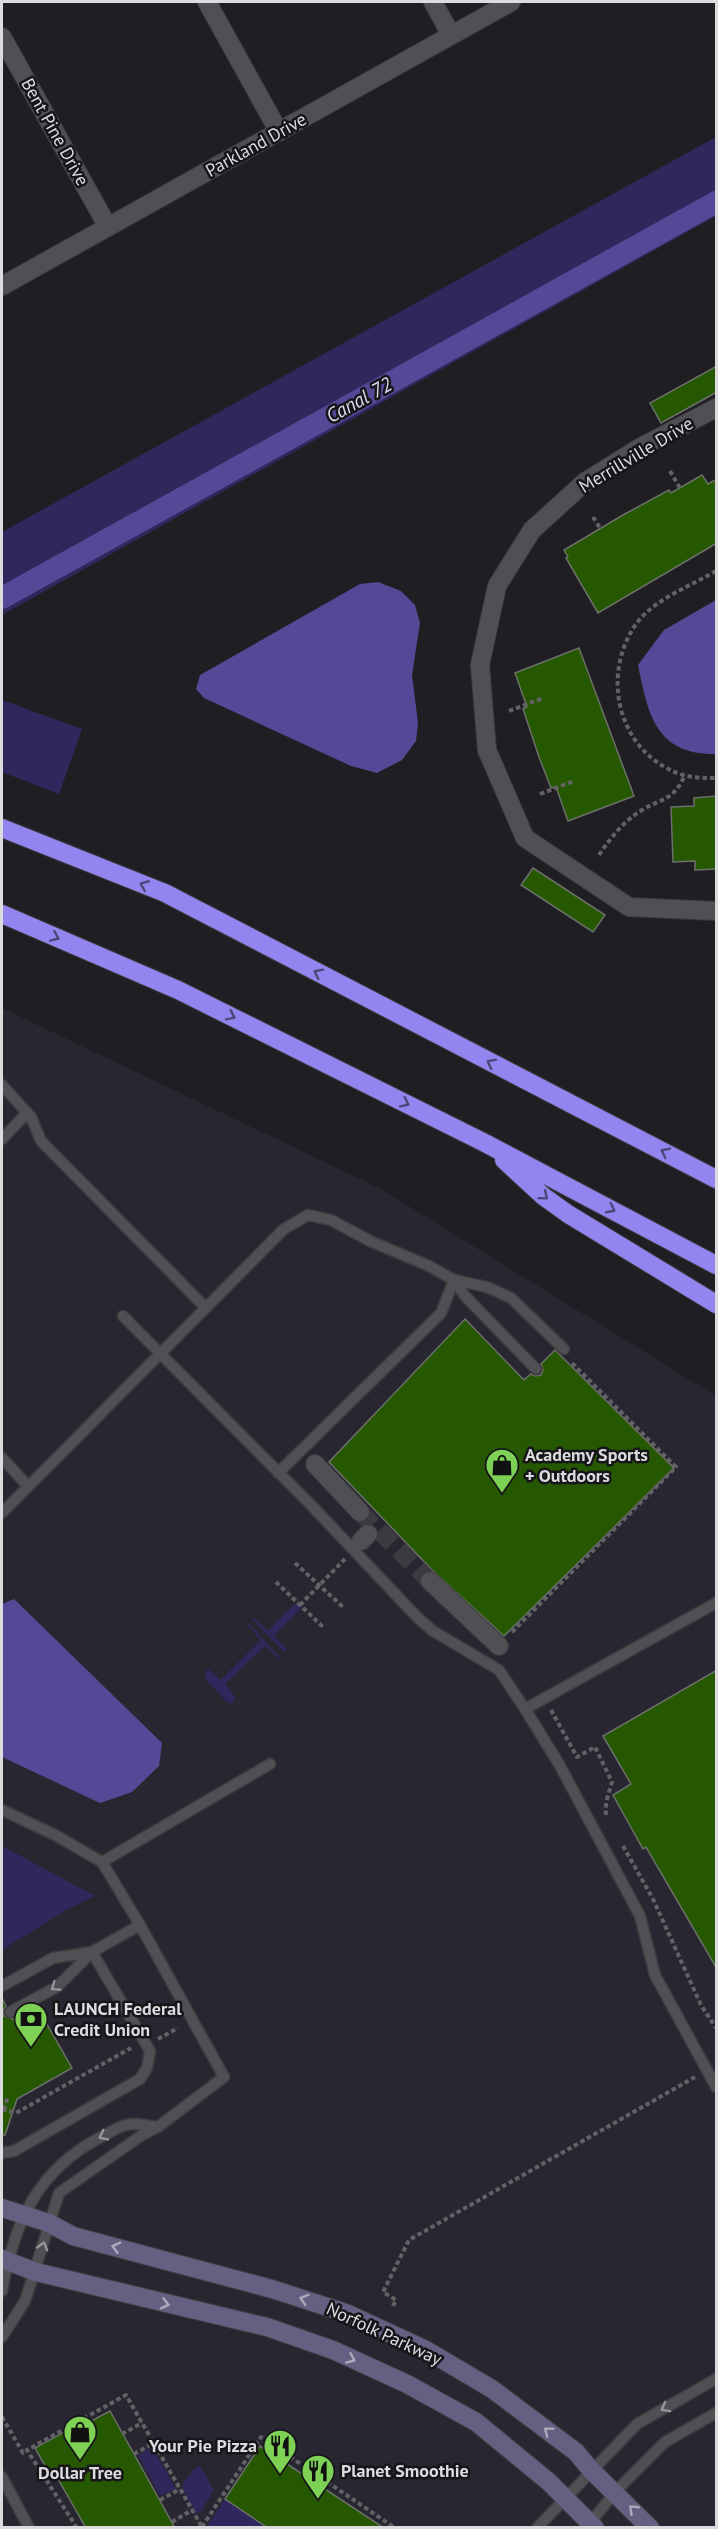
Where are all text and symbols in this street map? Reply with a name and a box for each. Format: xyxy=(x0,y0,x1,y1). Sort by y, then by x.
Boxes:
street label: Bent Pine Drive xyxy=(16,74,94,190)
street label: Parkland Drive xyxy=(201,107,310,182)
water label: Canal 72 xyxy=(321,371,397,429)
street label: Merrillville Drive xyxy=(574,411,697,498)
one-way arrow xyxy=(140,880,151,892)
one-way arrow xyxy=(49,930,60,942)
one-way arrow xyxy=(314,969,325,980)
one-way arrow xyxy=(224,1009,235,1020)
one-way arrow xyxy=(487,1058,498,1070)
one-way arrow xyxy=(399,1095,410,1107)
one-way arrow xyxy=(660,1148,671,1160)
one-way arrow xyxy=(537,1189,548,1200)
one-way arrow xyxy=(605,1202,615,1213)
place label: Academy Sports + Outdoors xyxy=(525,1443,648,1487)
shop icon: Academy Sports + Outdoors xyxy=(484,1447,520,1494)
one-way arrow xyxy=(50,1980,61,1991)
place label: LAUNCH Federal Credit Union xyxy=(54,1997,182,2041)
bank icon: LAUNCH Federal Credit Union xyxy=(13,2001,49,2048)
one-way arrow xyxy=(98,2129,109,2141)
one-way arrow xyxy=(36,2241,48,2252)
one-way arrow xyxy=(111,2242,121,2255)
one-way arrow xyxy=(299,2294,310,2307)
one-way arrow xyxy=(159,2296,169,2309)
street label: Norfolk Parkway xyxy=(323,2297,446,2371)
one-way arrow xyxy=(345,2351,356,2363)
one-way arrow xyxy=(661,2401,672,2412)
shop icon: Dollar Tree xyxy=(62,2414,98,2461)
one-way arrow xyxy=(544,2427,555,2438)
restaurant icon: Your Pie Pizza xyxy=(262,2428,298,2475)
place label: Your Pie Pizza xyxy=(148,2434,257,2457)
restaurant icon: Planet Smoothie xyxy=(300,2453,336,2500)
place label: Planet Smoothie xyxy=(341,2459,469,2482)
place label: Dollar Tree xyxy=(38,2461,122,2484)
one-way arrow xyxy=(629,2505,639,2516)

